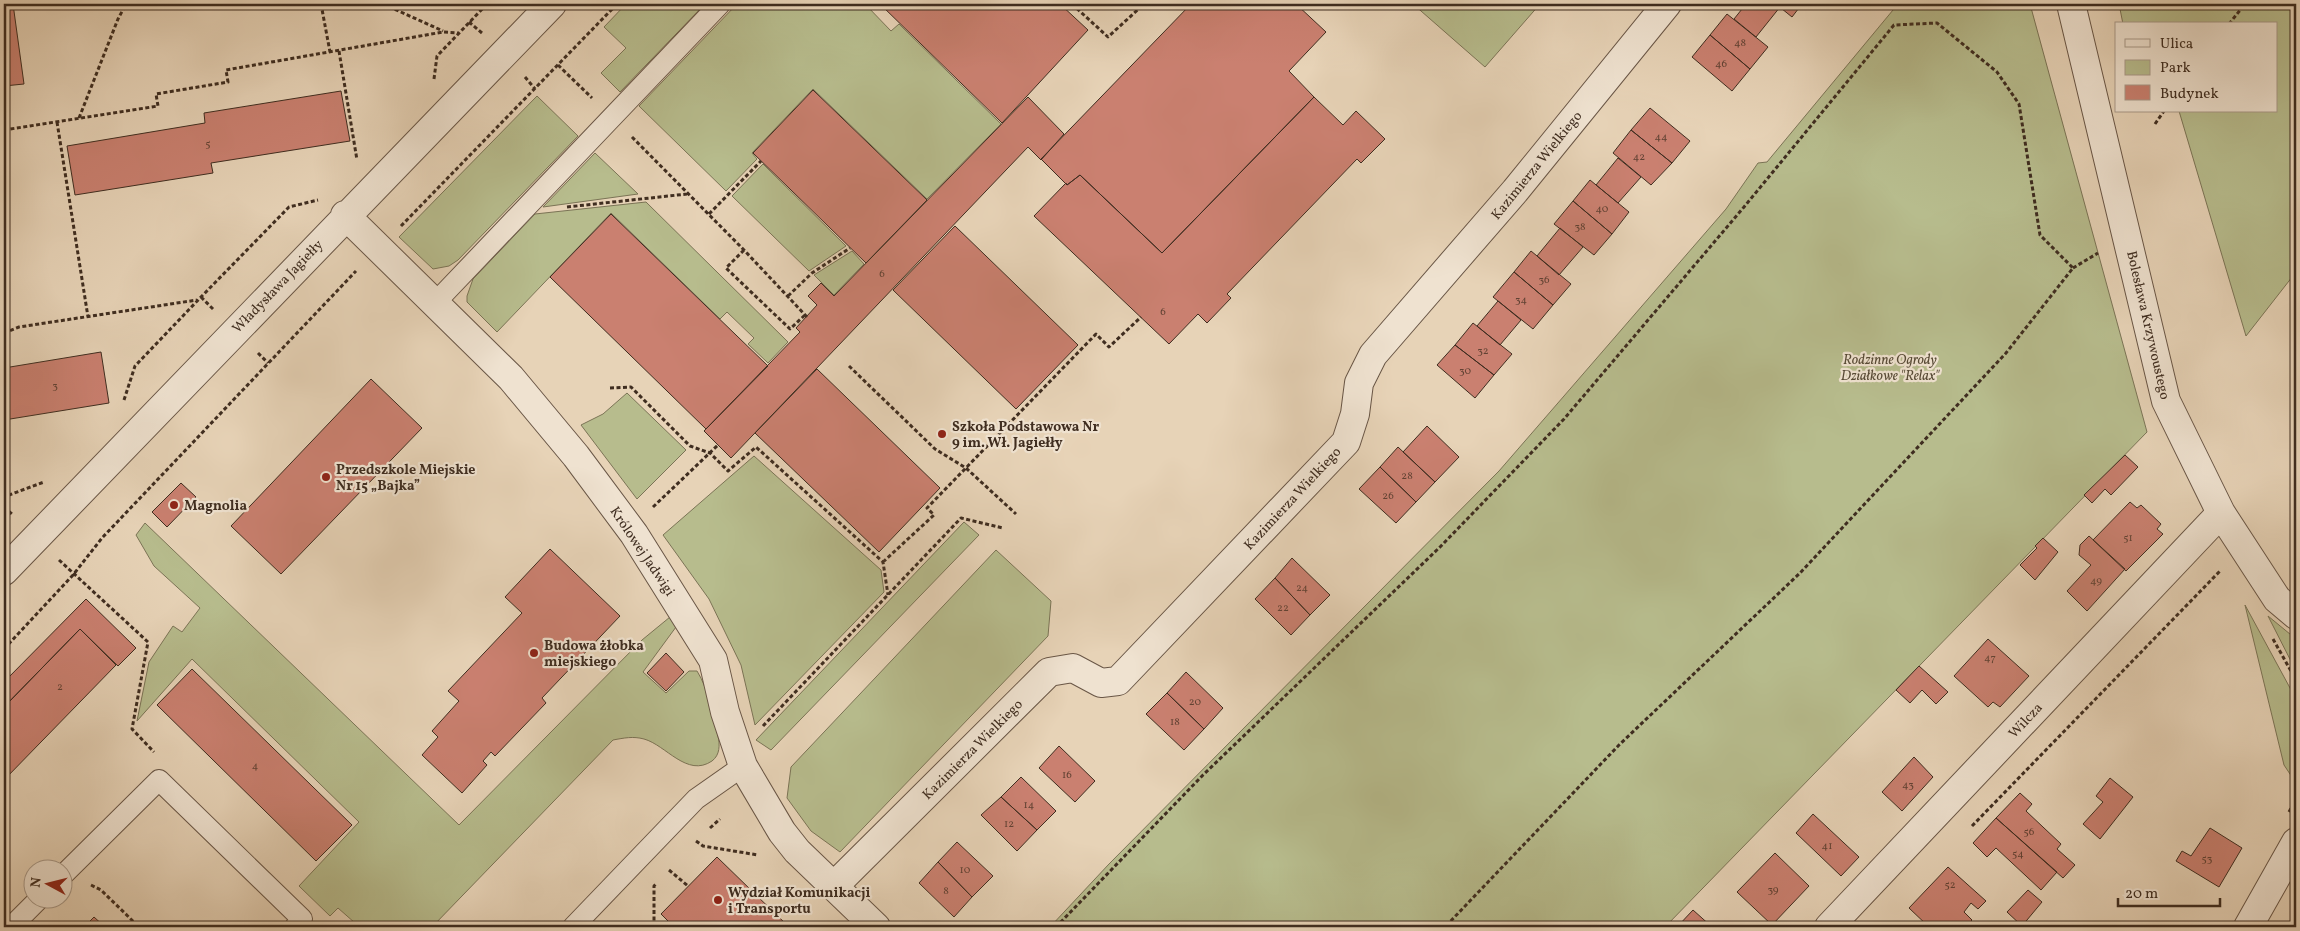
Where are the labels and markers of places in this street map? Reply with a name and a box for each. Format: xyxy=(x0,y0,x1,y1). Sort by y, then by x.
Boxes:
place label: Szkoła Podstawowa Nr 9 im. Wł. Jagiełły xyxy=(952,418,1099,453)
marker: Szkoła Podstawowa Nr 9 im. Wł. Jagiełły xyxy=(936,428,948,440)
place label: Przedszkole Miejskie Nr 15 „Bajka” xyxy=(336,461,476,496)
marker: Przedszkole Miejskie Nr 15 „Bajka” xyxy=(320,471,332,483)
place label: Magnolia xyxy=(184,497,248,516)
marker: Magnolia xyxy=(168,499,180,511)
place label: Budowa żłobka miejskiego xyxy=(544,637,644,672)
marker: Budowa żłobka miejskiego xyxy=(528,647,540,659)
place label: Wydział Komunikacji i Transportu xyxy=(728,884,870,919)
marker: Wydział Komunikacji i Transportu xyxy=(712,894,724,906)

